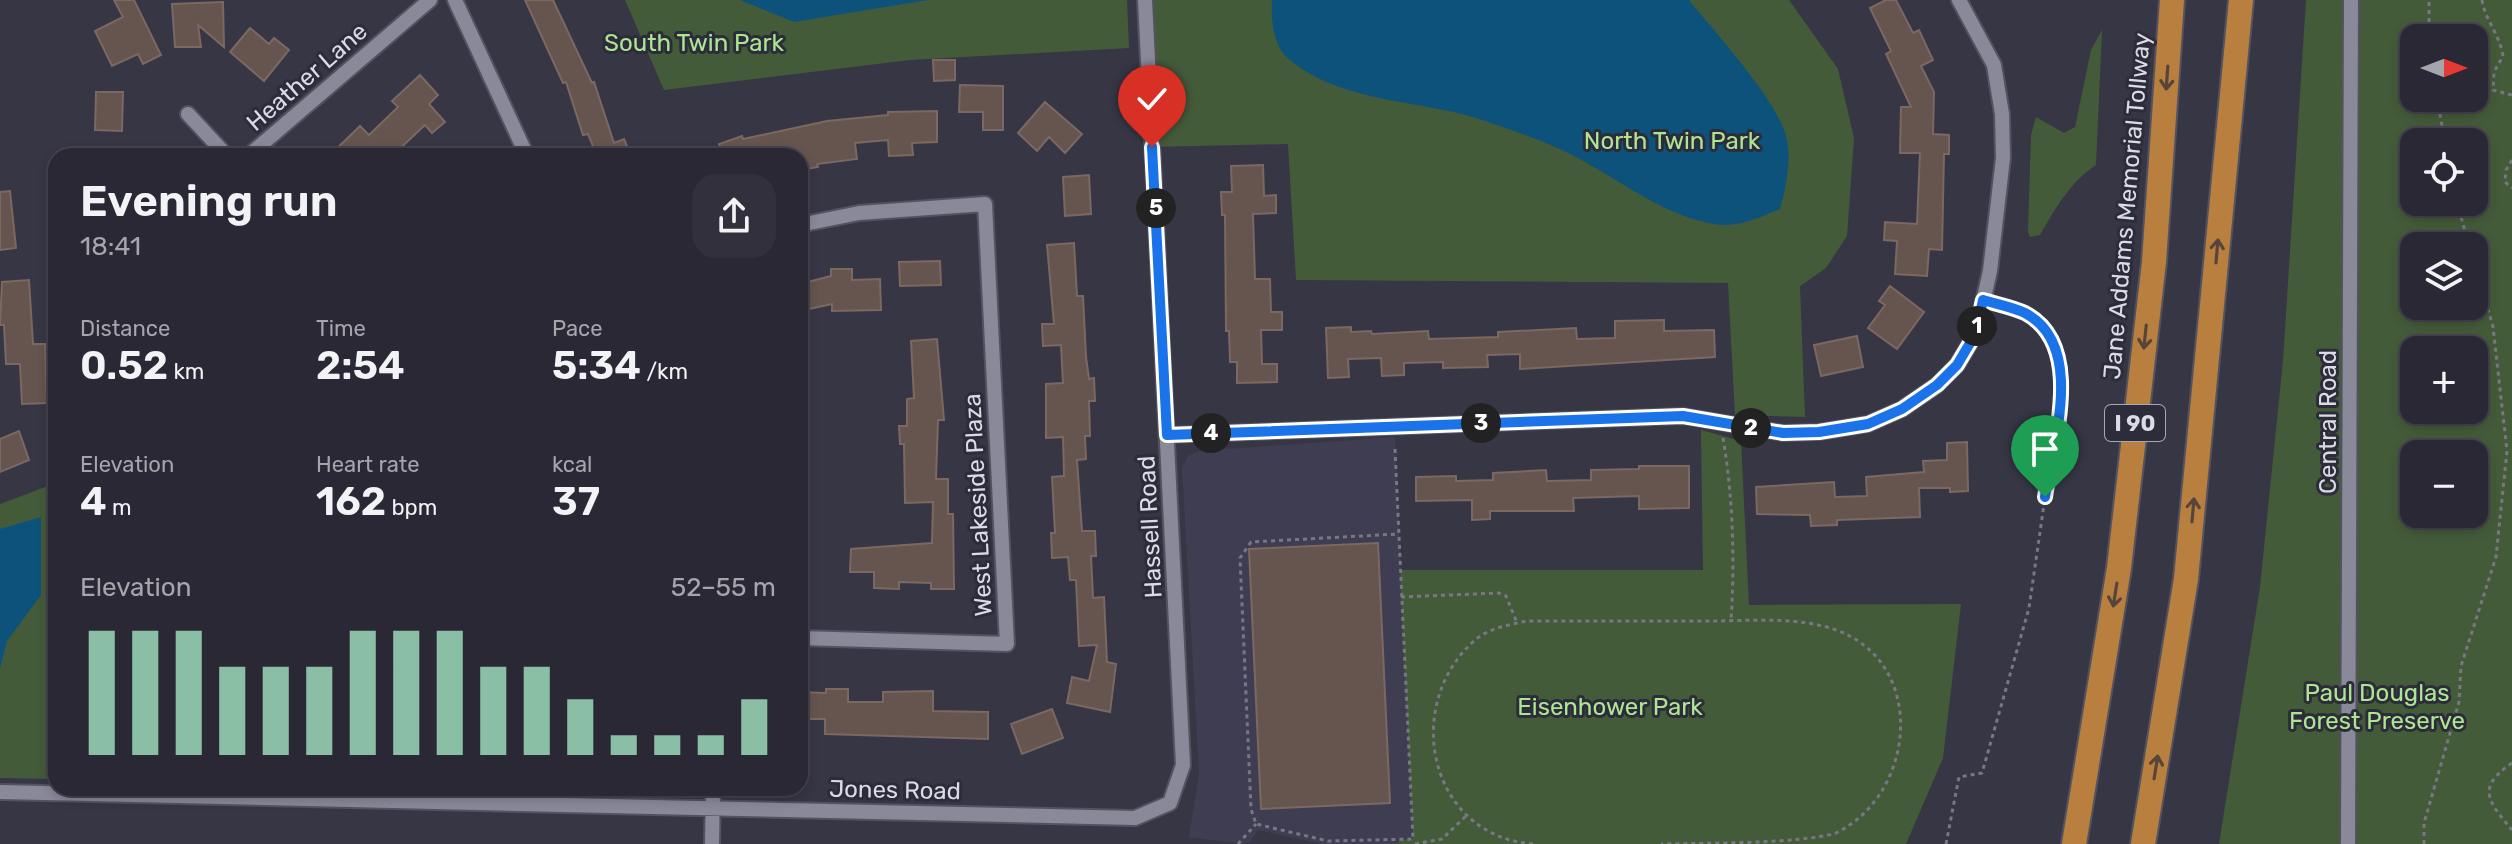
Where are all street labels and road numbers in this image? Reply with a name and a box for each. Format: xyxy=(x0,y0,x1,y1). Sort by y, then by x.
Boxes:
street label: Heather Lane xyxy=(241,17,373,137)
street label: Jane Addams Memorial Tollway xyxy=(2098,32,2156,380)
street label: Central Road xyxy=(2314,350,2342,494)
street label: West Lakeside Plaza xyxy=(958,393,998,617)
road number: I 90 xyxy=(2105,405,2165,441)
street label: Hassell Road xyxy=(1132,455,1168,599)
street label: Jones Road xyxy=(829,775,961,805)

